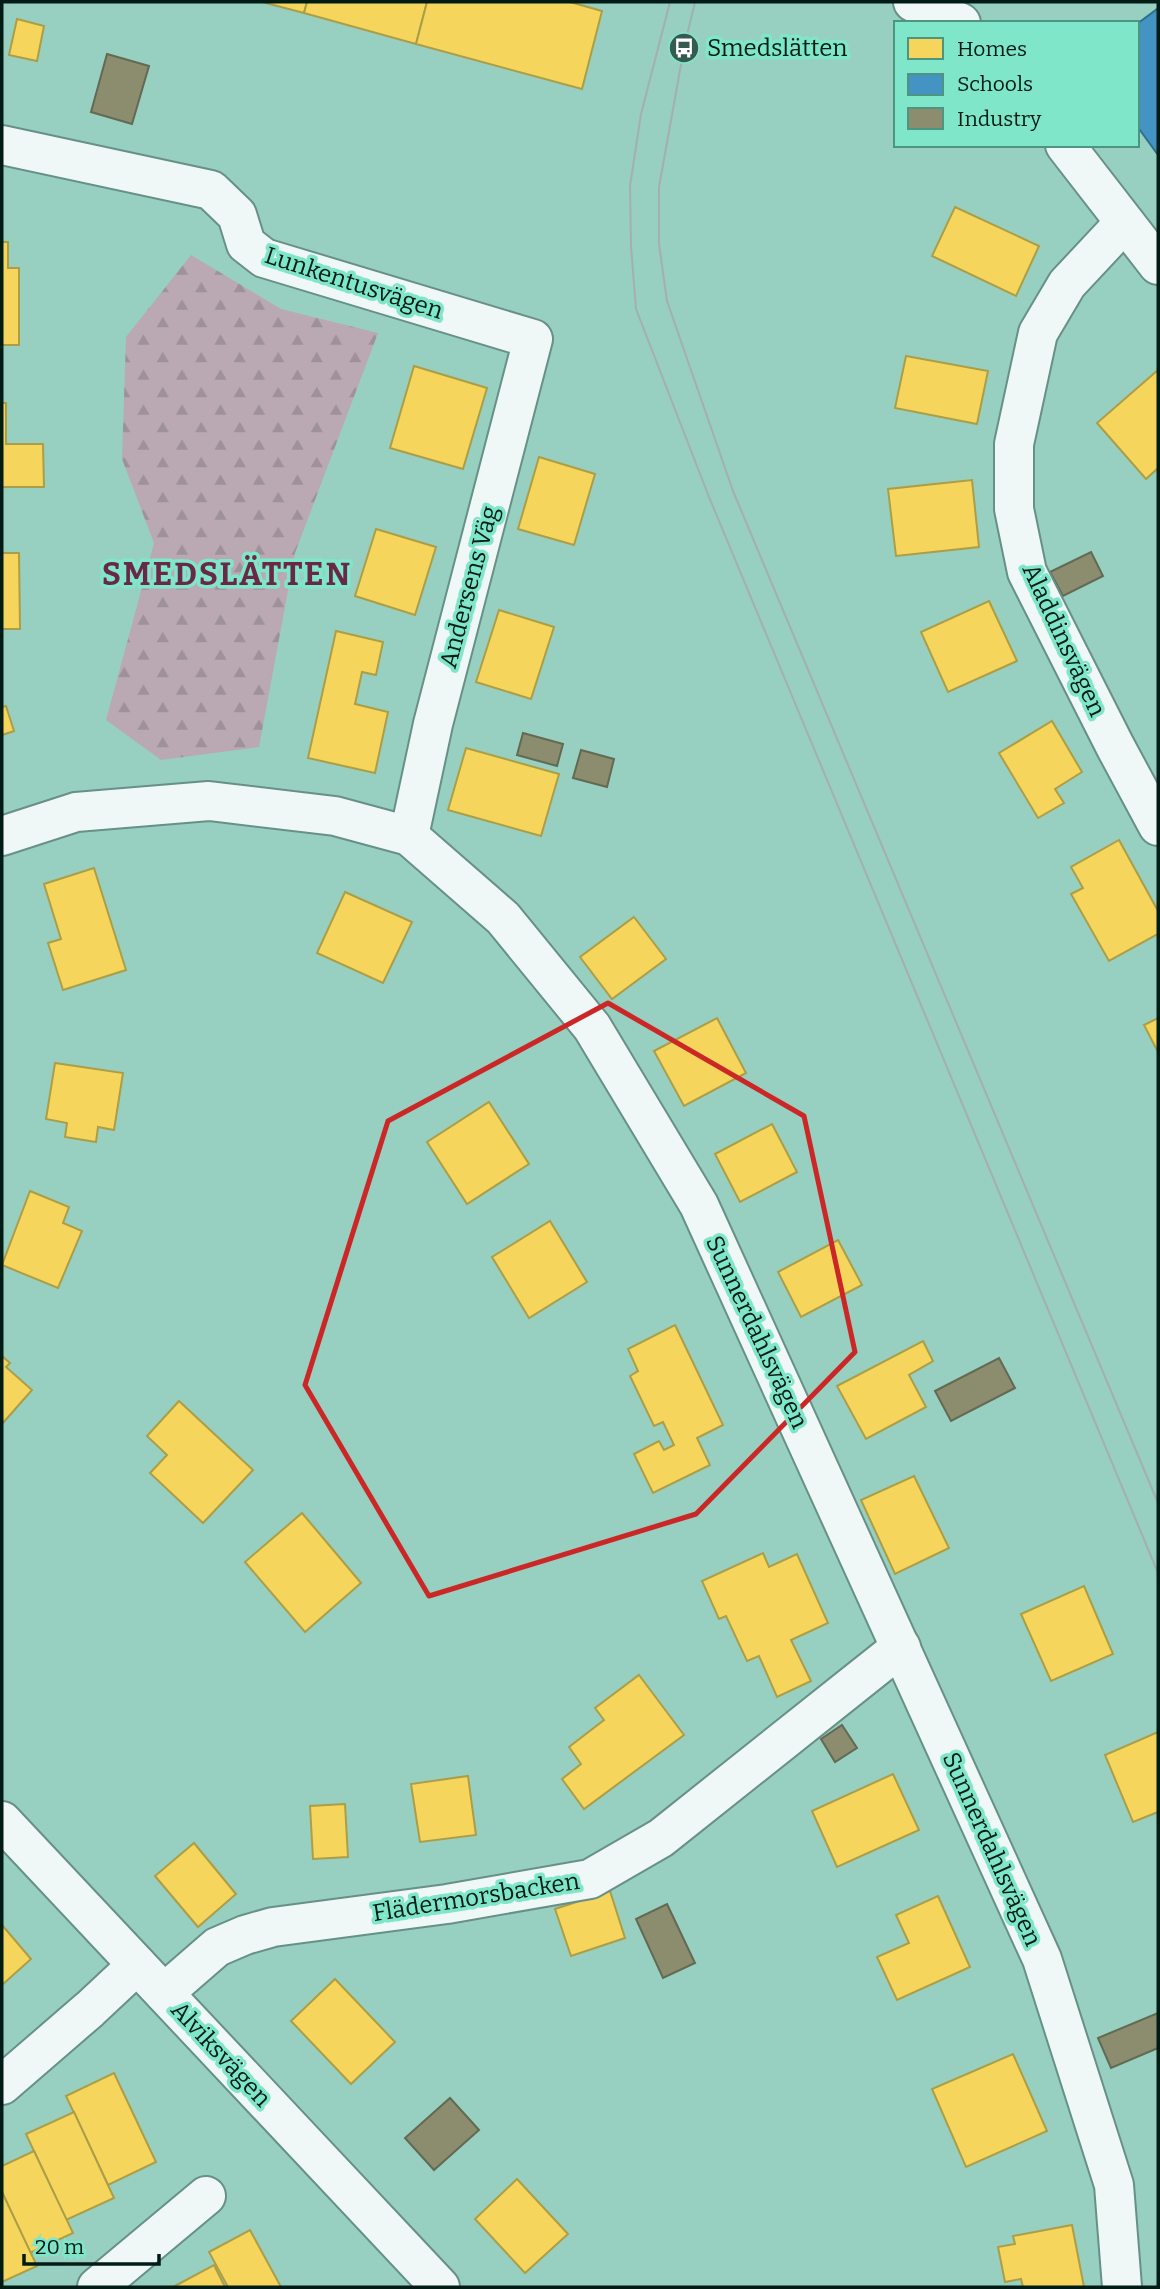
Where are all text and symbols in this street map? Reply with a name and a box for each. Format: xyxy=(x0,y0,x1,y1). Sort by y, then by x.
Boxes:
legend xyxy=(894,21,1139,147)
bus stop icon: Smedslätten xyxy=(667,31,701,65)
place label: Smedslätten xyxy=(707,34,848,62)
text: Homes xyxy=(957,36,1027,62)
text: Schools xyxy=(957,71,1033,97)
text: Industry xyxy=(957,106,1042,132)
street label: Lunkentusvägen xyxy=(262,241,446,325)
street label: Andersens Väg xyxy=(434,503,504,671)
district label: SMEDSLÄTTEN xyxy=(102,555,352,593)
street label: Aladdinsvägen xyxy=(1016,559,1112,721)
street label: Sunnerdahlsvägen xyxy=(700,1231,814,1433)
street label: Sunnerdahlsvägen xyxy=(937,1748,1047,1950)
street label: Flädermorsbacken xyxy=(371,1867,581,1927)
street label: Alviksvägen xyxy=(165,1996,277,2112)
scale bar xyxy=(24,2222,159,2266)
text: 20 m xyxy=(35,2234,84,2260)

